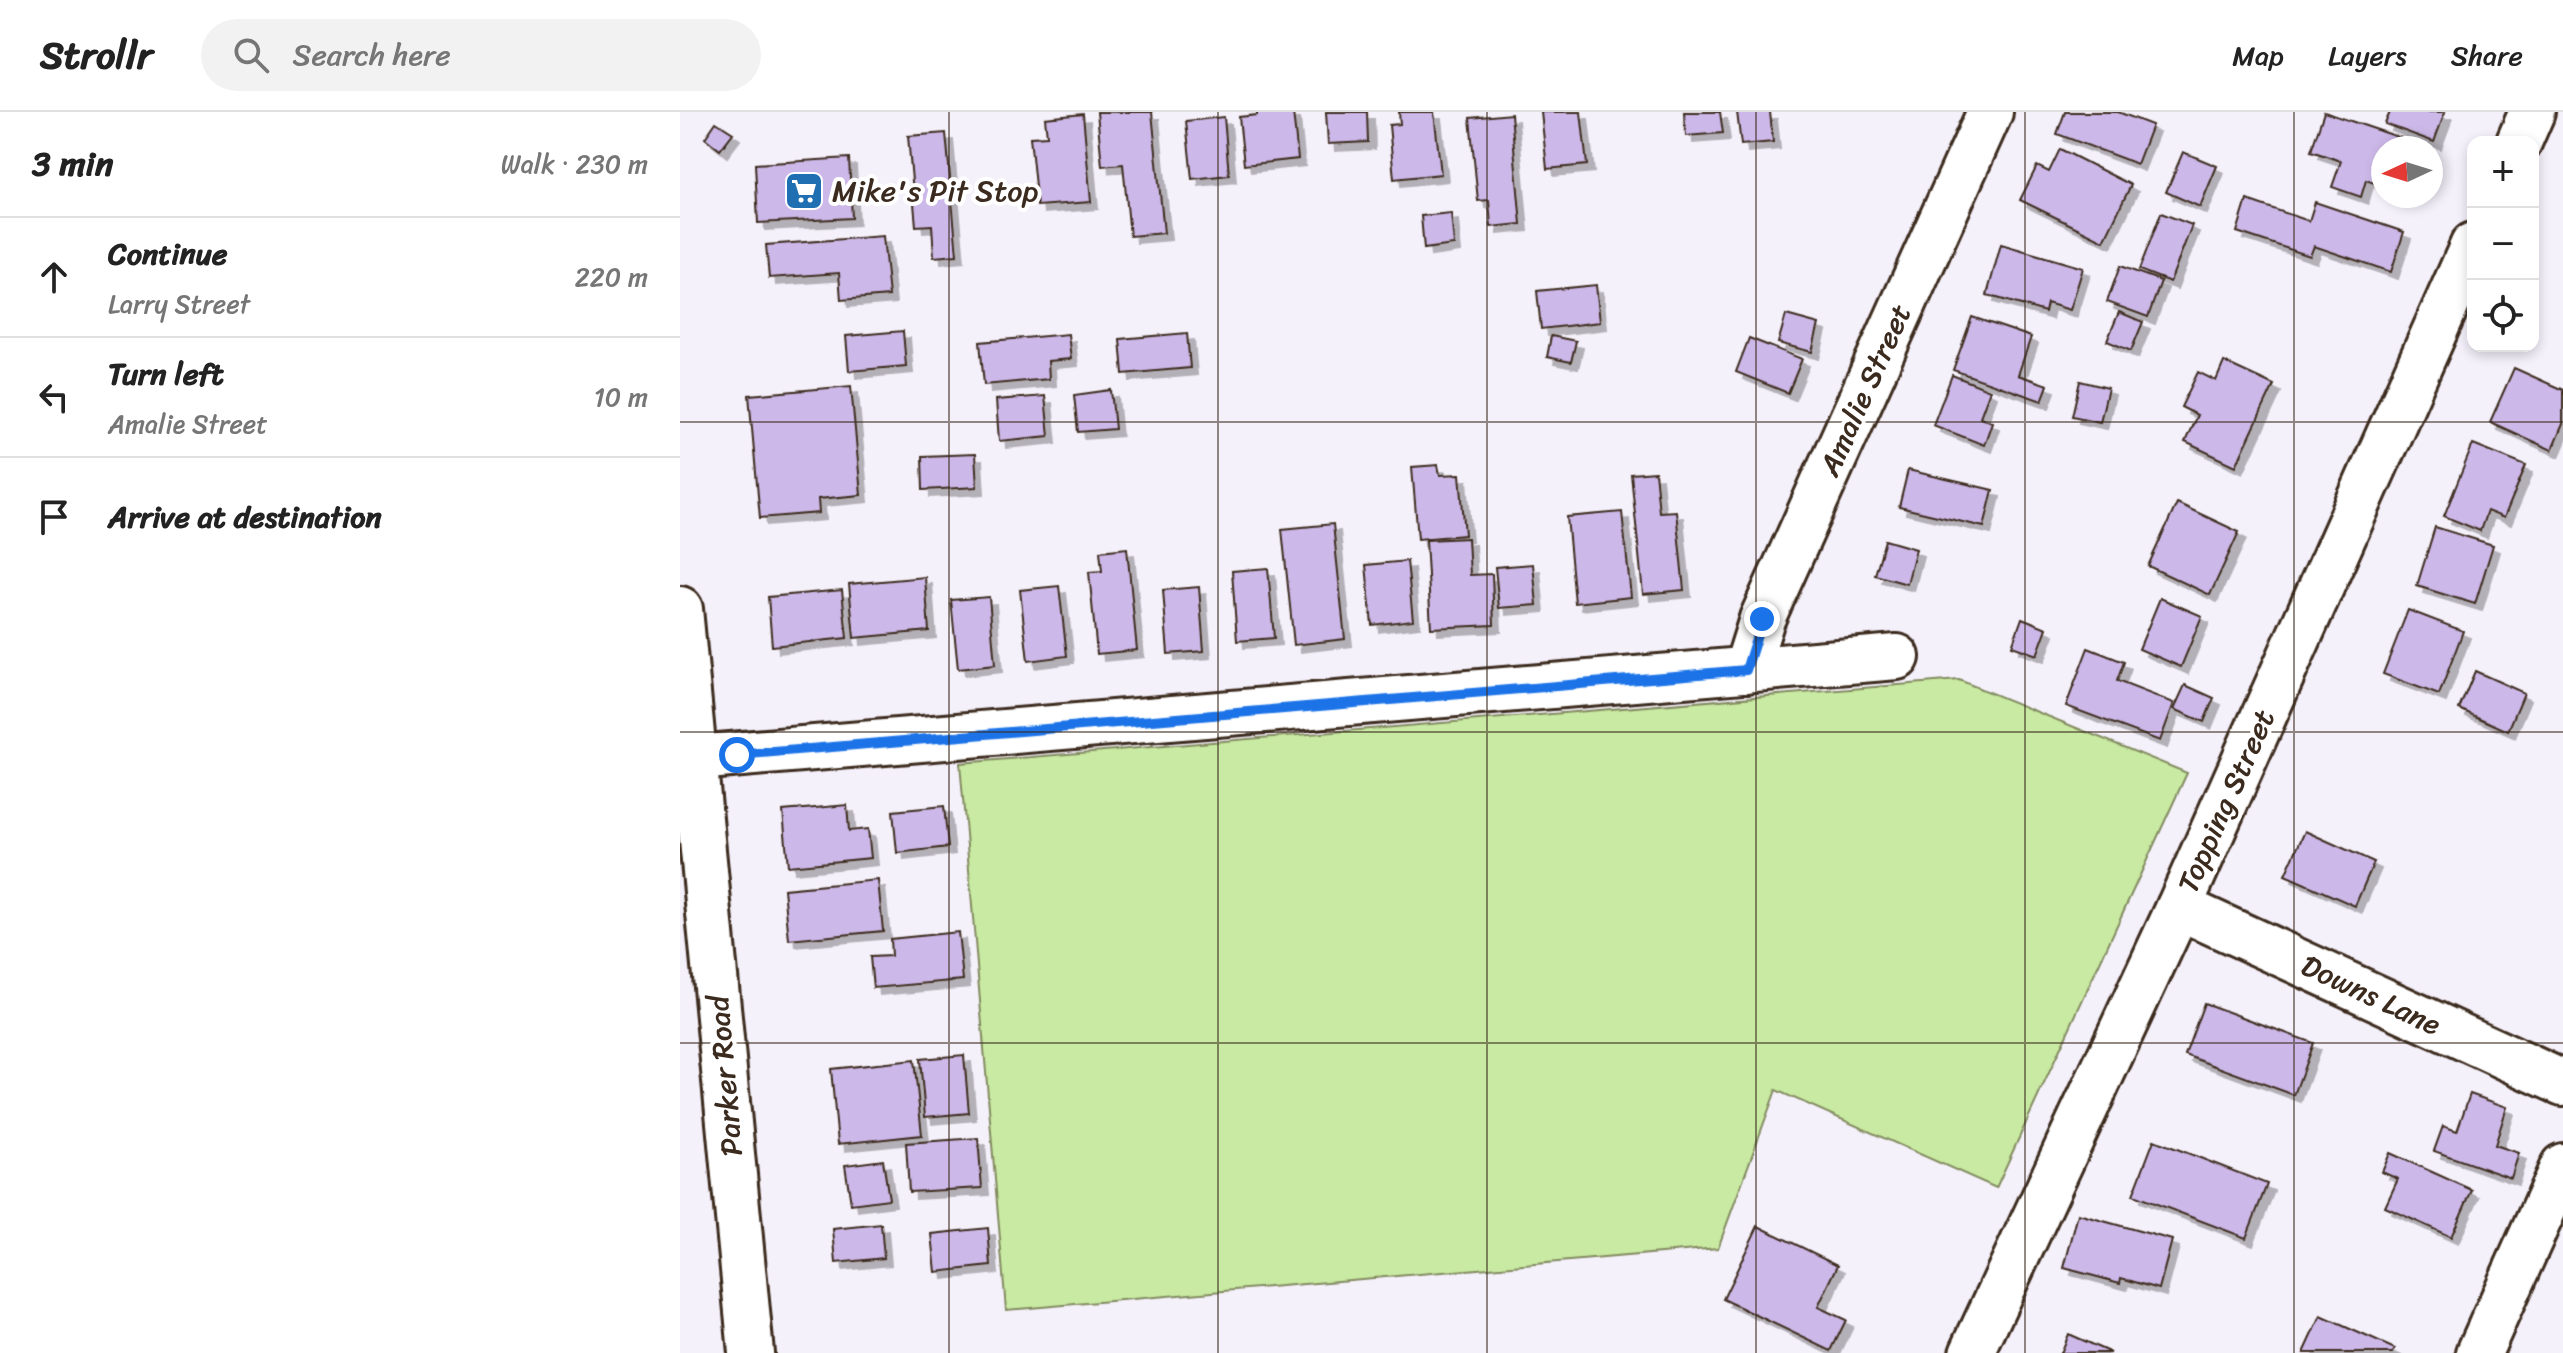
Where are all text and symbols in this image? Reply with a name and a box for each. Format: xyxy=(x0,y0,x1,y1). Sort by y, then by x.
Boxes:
search box xyxy=(201,19,761,91)
text: Strollr xyxy=(40,22,153,89)
text: Search here xyxy=(293,28,451,82)
text: Map xyxy=(2232,31,2284,80)
text: Layers xyxy=(2328,31,2407,80)
text: Share xyxy=(2451,31,2523,80)
icon: search xyxy=(229,33,273,77)
text: 3 min xyxy=(32,134,113,194)
north arrow xyxy=(2371,136,2443,208)
map controls xyxy=(2467,136,2539,352)
button: + xyxy=(2467,136,2539,208)
text: Walk · 230 m xyxy=(501,141,648,187)
place label: Mike's Pit Stop xyxy=(832,164,1039,218)
supermarket icon: Mike's Pit Stop xyxy=(783,170,825,212)
button: − xyxy=(2467,208,2539,280)
text: Continue xyxy=(108,227,227,281)
text: 220 m xyxy=(575,254,648,300)
icon: ahead xyxy=(32,255,76,299)
button: locate xyxy=(2467,280,2539,352)
text: Larry Street xyxy=(108,281,250,327)
street label: Amalie Street xyxy=(1802,295,1927,486)
text: Turn left xyxy=(108,347,224,401)
text: 10 m xyxy=(594,374,648,420)
icon: left xyxy=(32,375,76,419)
text: Amalie Street xyxy=(108,401,268,447)
text: Arrive at destination xyxy=(108,490,382,544)
icon: arrive xyxy=(32,495,76,539)
route end xyxy=(1744,601,1780,637)
street label: Topping Street xyxy=(2161,700,2291,902)
route start xyxy=(719,737,755,773)
street label: Downs Lane xyxy=(2292,939,2450,1051)
street label: Parker Road xyxy=(691,991,759,1159)

